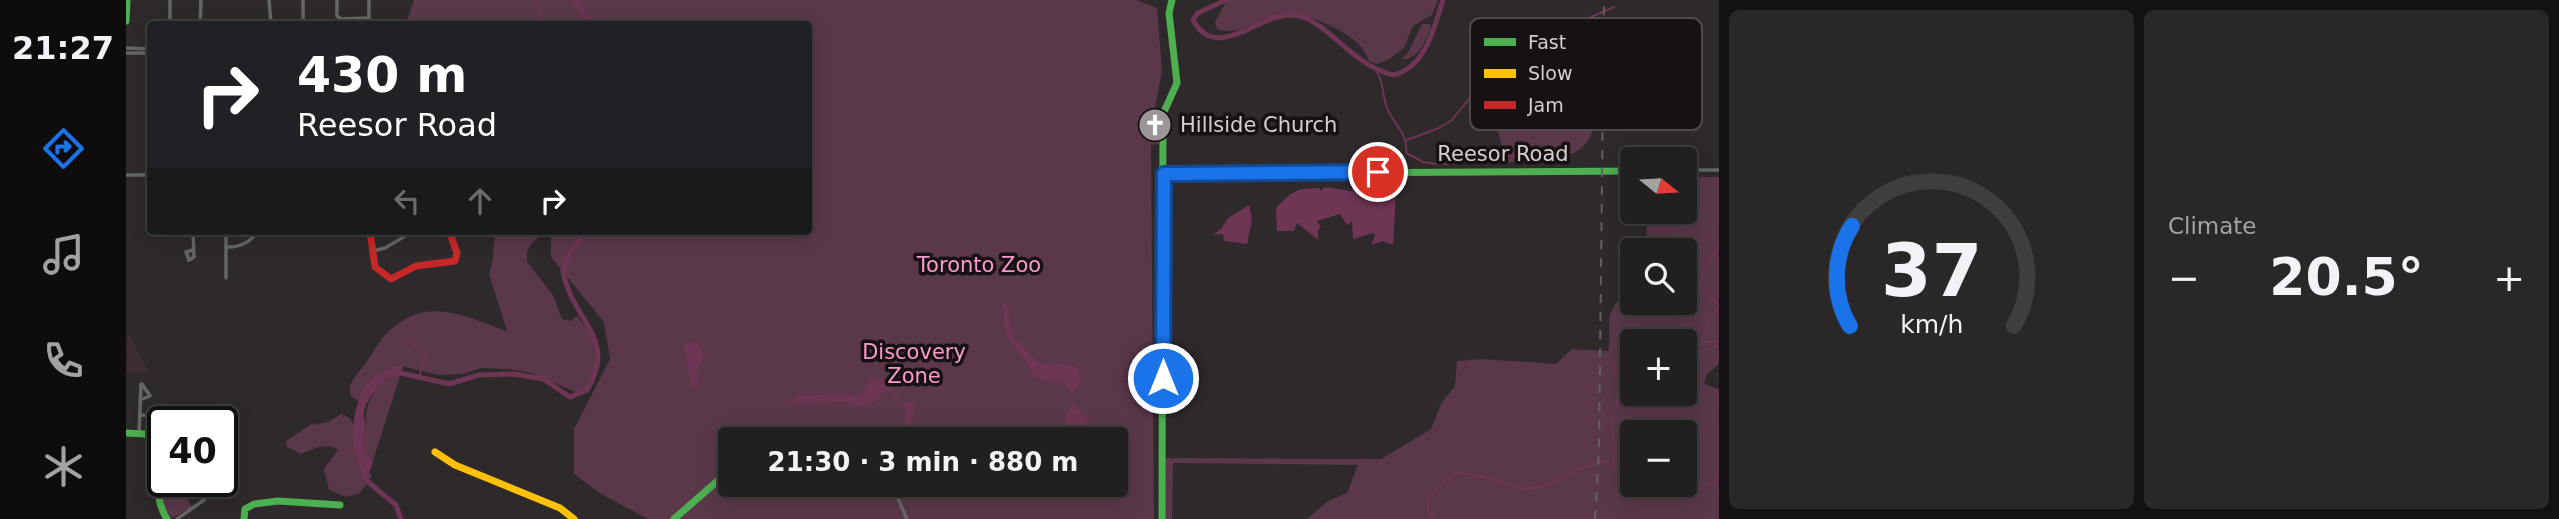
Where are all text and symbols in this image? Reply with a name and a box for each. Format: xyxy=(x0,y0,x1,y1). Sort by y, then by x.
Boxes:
legend xyxy=(1470,18,1702,130)
text: 21:27 xyxy=(12,29,114,67)
text: Fast xyxy=(1528,31,1566,53)
text: 430 m xyxy=(297,47,467,104)
icon: right xyxy=(182,49,273,140)
text: Slow xyxy=(1528,62,1573,84)
text: Jam xyxy=(1527,94,1564,116)
text: Reesor Road xyxy=(297,106,497,144)
church icon: Hillside Church xyxy=(1136,106,1174,144)
place label: Hillside Church xyxy=(1180,113,1337,137)
icon: directions xyxy=(39,124,88,173)
pin xyxy=(1348,142,1408,202)
street label: Reesor Road xyxy=(1437,142,1569,166)
north arrow xyxy=(1620,147,1698,224)
map controls xyxy=(1620,147,1697,497)
icon: arrive xyxy=(1359,153,1397,191)
icon: left xyxy=(388,182,426,220)
icon: ahead xyxy=(461,182,499,220)
icon: right xyxy=(534,182,572,220)
text: Climate xyxy=(2168,213,2257,239)
text: 37 xyxy=(1881,228,1982,313)
icon: music xyxy=(39,230,88,279)
button: search xyxy=(1620,238,1697,315)
text: 20.5° xyxy=(2269,247,2424,307)
park label: Toronto Zoo xyxy=(916,253,1041,277)
text: − xyxy=(2168,256,2200,300)
text: + xyxy=(2493,256,2525,300)
text: km/h xyxy=(1900,309,1963,338)
button: + xyxy=(1620,329,1697,406)
icon: phone xyxy=(39,336,88,385)
park label: Discovery Zone xyxy=(862,340,966,388)
position arrow xyxy=(1126,341,1200,415)
speed limit sign: 40 xyxy=(147,406,238,497)
button: − xyxy=(1620,420,1697,497)
icon: climate xyxy=(39,442,88,491)
text: 21:30 · 3 min · 880 m xyxy=(768,447,1078,477)

